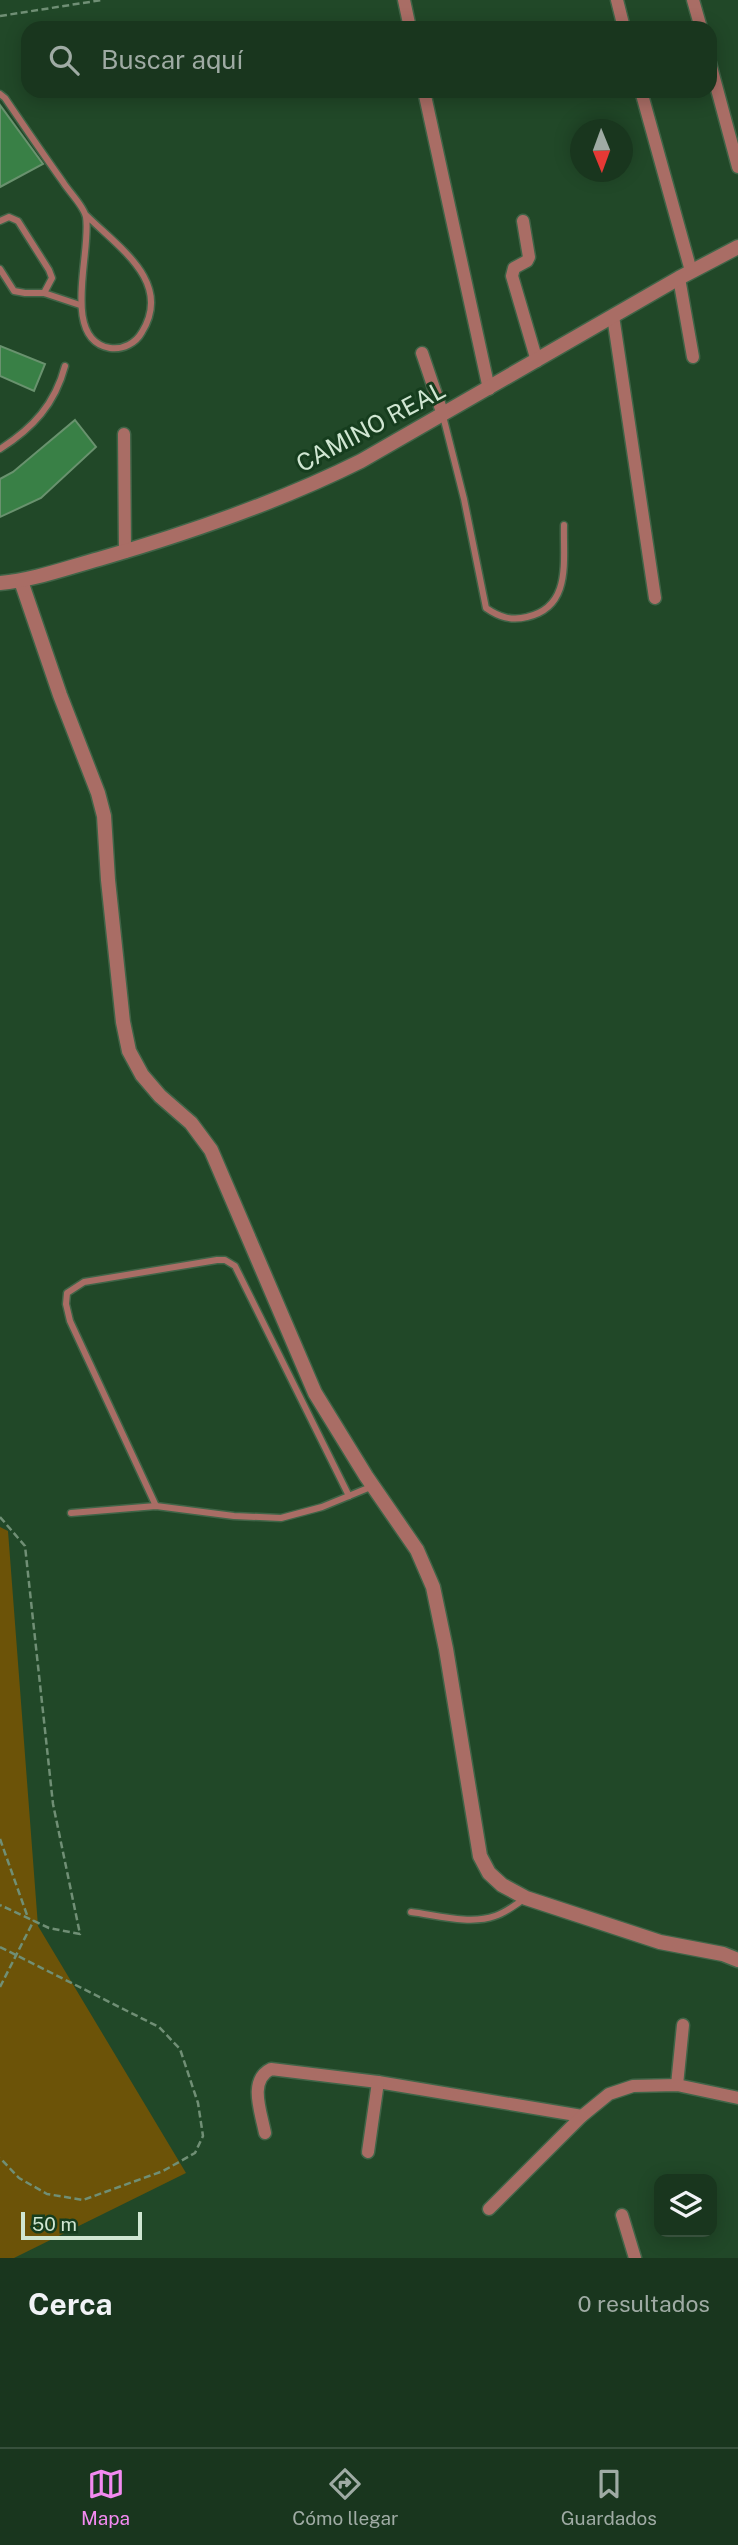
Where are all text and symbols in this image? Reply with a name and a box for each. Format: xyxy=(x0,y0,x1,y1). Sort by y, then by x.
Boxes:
search box xyxy=(21,21,717,98)
icon: search xyxy=(45,41,83,79)
text: Buscar aquí xyxy=(101,44,243,75)
north arrow xyxy=(570,119,633,182)
street label: CAMINO REAL xyxy=(291,375,450,477)
map controls xyxy=(654,2174,717,2237)
button: layers xyxy=(654,2174,717,2237)
scale bar xyxy=(21,2209,142,2241)
text: 50 m xyxy=(32,2213,77,2235)
text: Cerca xyxy=(28,2286,113,2322)
text: 0 resultados xyxy=(577,2290,710,2317)
tab: Mapa xyxy=(81,2465,130,2529)
tab: Cómo llegar xyxy=(292,2465,399,2529)
tab: Guardados xyxy=(561,2465,657,2529)

